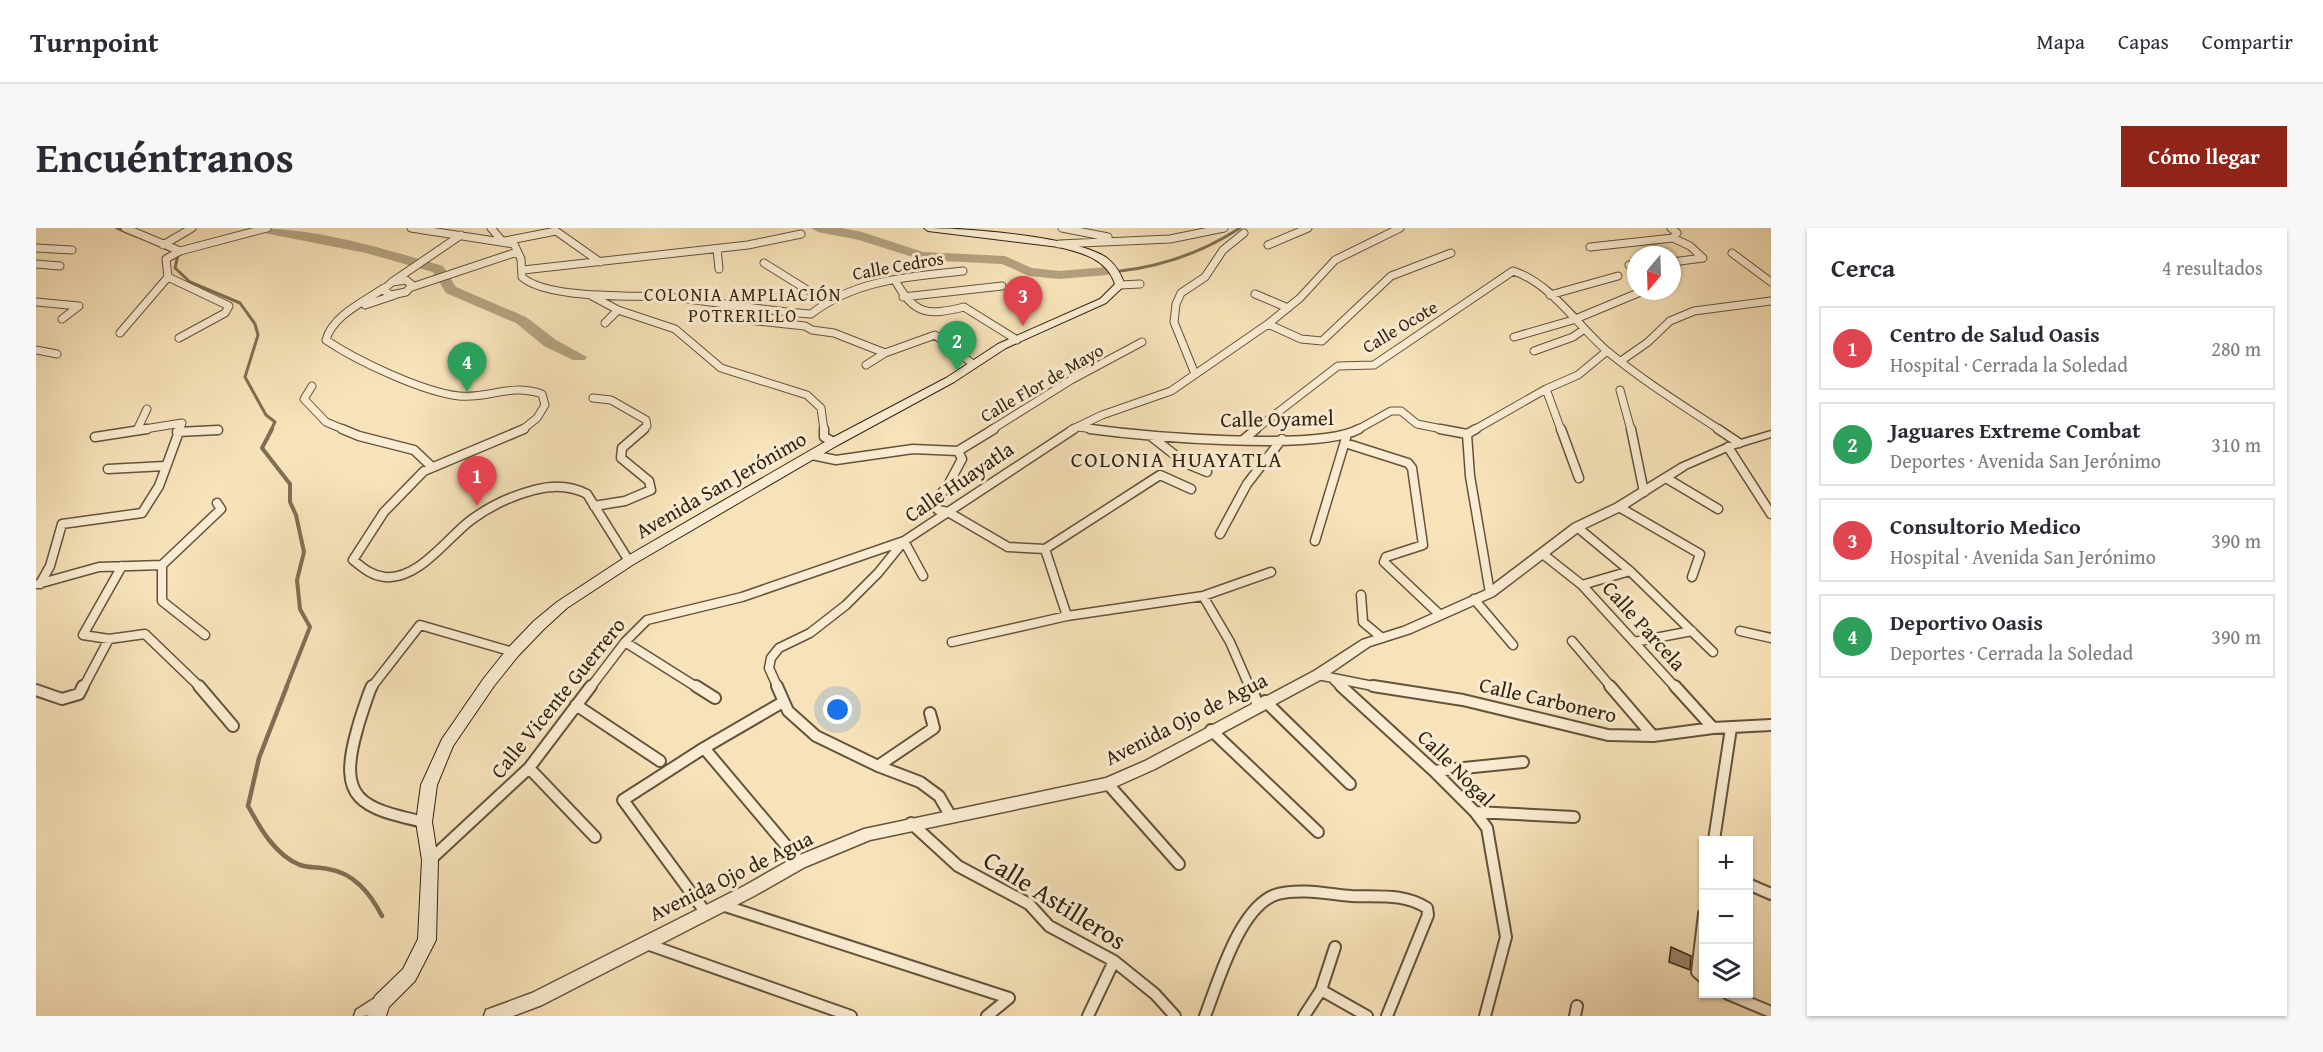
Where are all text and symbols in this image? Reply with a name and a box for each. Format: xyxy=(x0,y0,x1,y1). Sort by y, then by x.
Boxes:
text: Turnpoint xyxy=(30,21,159,62)
text: Mapa xyxy=(2036,26,2085,57)
text: Capas xyxy=(2118,26,2169,57)
text: Compartir xyxy=(2202,26,2293,57)
text: Encuéntranos xyxy=(36,126,294,187)
button: Cómo llegar xyxy=(2121,126,2287,187)
street label: Calle Cedros xyxy=(850,244,946,287)
north arrow xyxy=(1627,246,1681,300)
text: Cerca xyxy=(1831,248,1895,287)
text: 4 resultados xyxy=(2162,253,2263,282)
pin: 3 xyxy=(1004,276,1042,326)
district label: COLONIA AMPLIACIÓN POTRERILLO xyxy=(644,281,842,329)
street label: Calle Ocote xyxy=(1357,293,1443,360)
text: Centro de Salud Oasis xyxy=(1890,318,2100,350)
pin: 2 xyxy=(938,322,976,371)
text: 1 xyxy=(1847,334,1858,363)
text: 280 m xyxy=(2211,334,2261,363)
street label: Calle Flor de Mayo xyxy=(975,336,1108,429)
pin: 4 xyxy=(448,342,486,392)
text: Hospital · Cerrada la Soledad xyxy=(1890,350,2128,379)
street label: Calle Oyamel xyxy=(1220,402,1334,435)
text: Jaguares Extreme Combat xyxy=(1890,414,2141,446)
street label: Avenida San Jerónimo xyxy=(629,423,812,546)
text: 2 xyxy=(1847,430,1858,459)
text: 310 m xyxy=(2211,430,2261,459)
street label: Calle Huayatla xyxy=(898,433,1020,530)
district label: COLONIA HUAYATLA xyxy=(1071,443,1283,475)
text: Deportes · Avenida San Jerónimo xyxy=(1890,446,2161,475)
pin: 1 xyxy=(458,456,496,506)
text: Consultorio Medico xyxy=(1890,510,2081,542)
text: 3 xyxy=(1847,526,1858,555)
text: 390 m xyxy=(2211,526,2261,555)
text: Hospital · Avenida San Jerónimo xyxy=(1890,542,2156,571)
street label: Calle Parcela xyxy=(1595,574,1693,678)
text: Deportivo Oasis xyxy=(1890,606,2043,638)
street label: Calle Vicente Guerrero xyxy=(483,610,632,785)
text: 4 xyxy=(1847,622,1858,651)
text: 390 m xyxy=(2211,622,2261,651)
text: Deportes · Cerrada la Soledad xyxy=(1890,638,2133,667)
street label: Avenida Ojo de Agua xyxy=(1099,664,1273,773)
street label: Calle Carbonero xyxy=(1476,669,1620,730)
your location xyxy=(823,695,852,724)
street label: Calle Nogal xyxy=(1411,722,1502,813)
street label: Avenida Ojo de Agua xyxy=(644,822,818,929)
map controls xyxy=(1699,836,1753,998)
button: + xyxy=(1699,836,1753,890)
street label: Calle Astilleros xyxy=(976,840,1134,959)
button: − xyxy=(1699,890,1753,944)
button: layers xyxy=(1699,944,1753,998)

